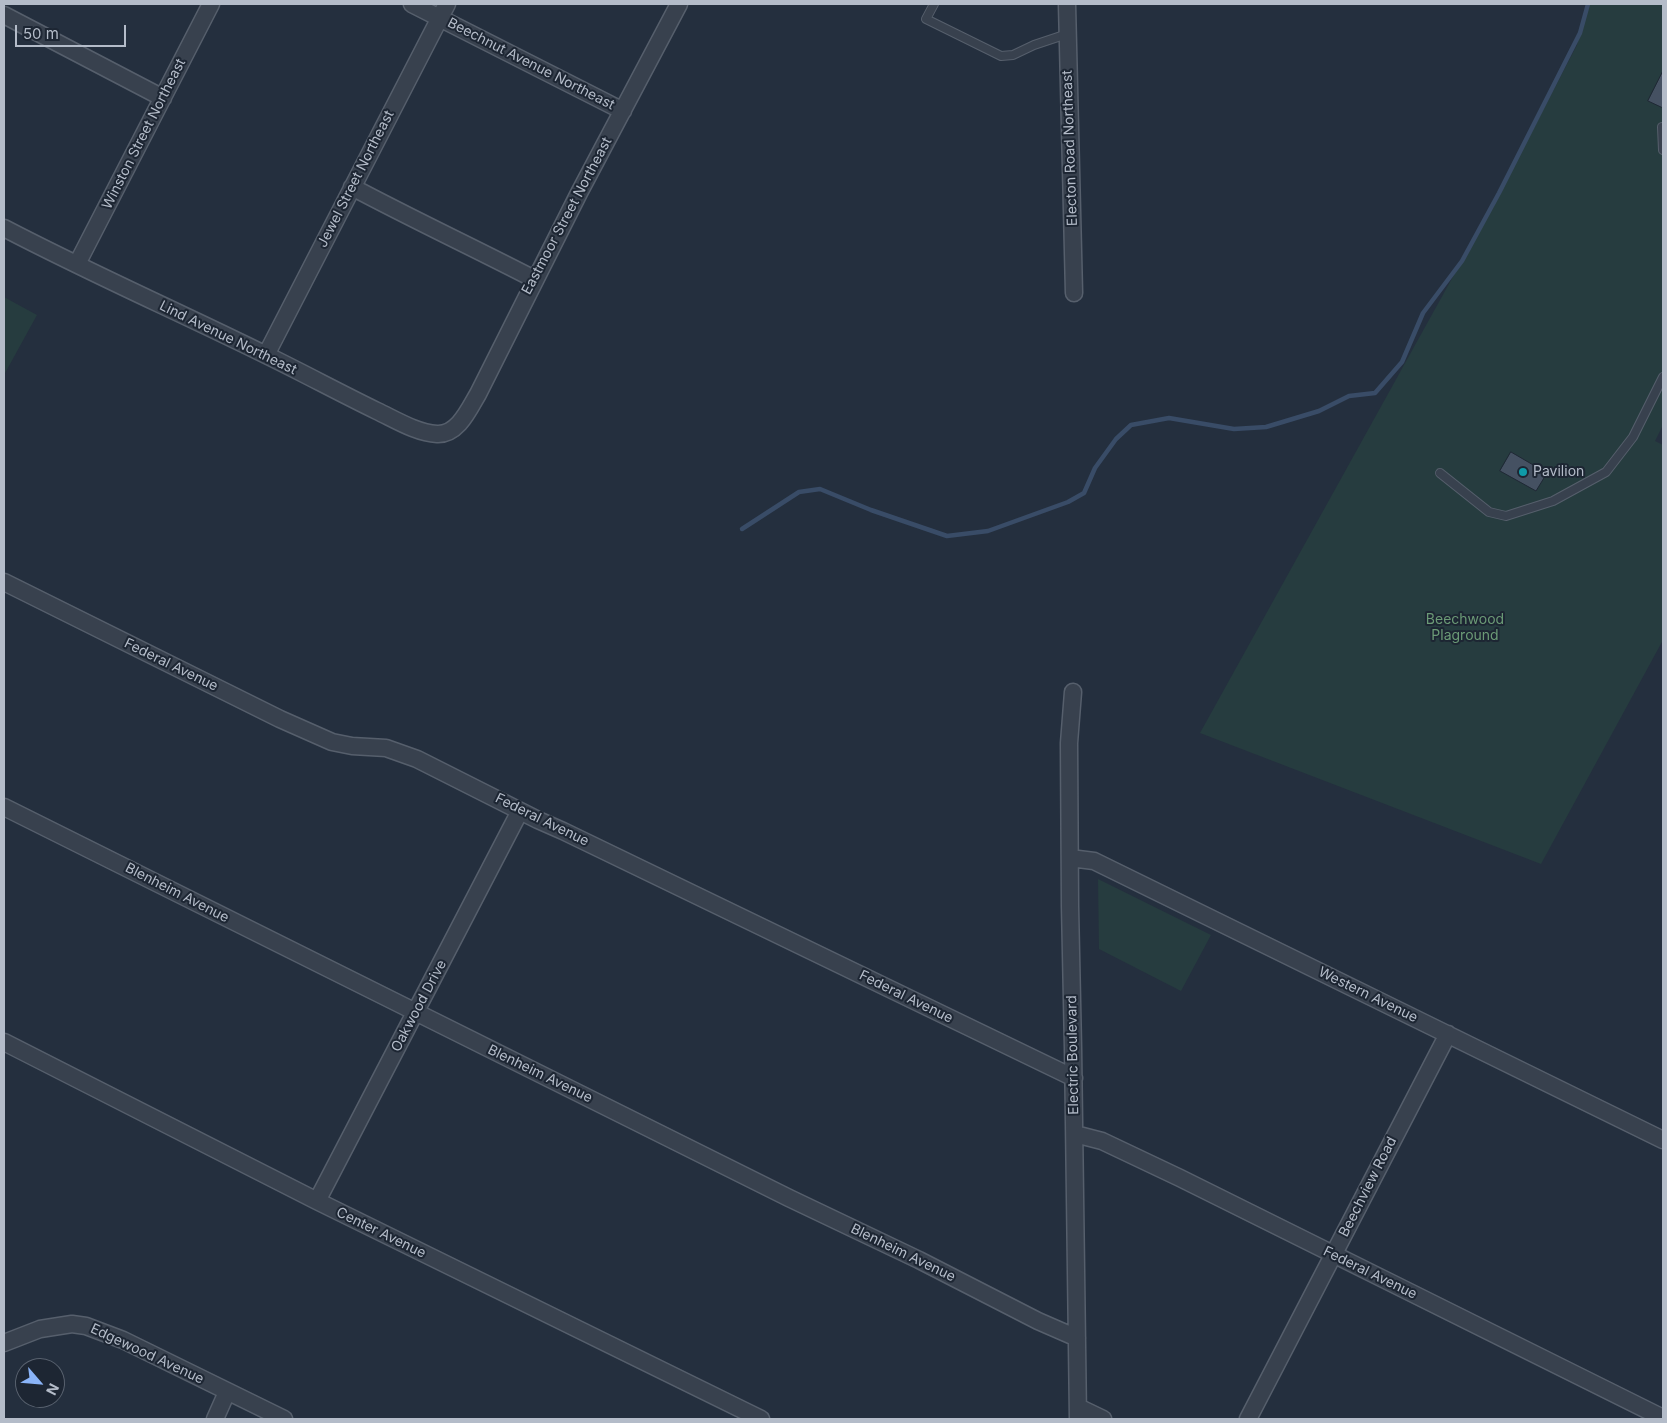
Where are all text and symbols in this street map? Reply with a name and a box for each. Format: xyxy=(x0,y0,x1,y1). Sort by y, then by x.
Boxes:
street label: Beechnut Avenue Northeast xyxy=(445,14,617,114)
scale bar xyxy=(18,15,129,47)
text: 50 m xyxy=(23,24,59,43)
street label: Winston Street Northeast xyxy=(99,56,189,212)
street label: Electon Road Northeast xyxy=(1059,70,1081,226)
street label: Jewel Street Northeast xyxy=(314,108,398,250)
street label: Eastmoor Street Northeast xyxy=(518,135,616,297)
street label: Lind Avenue Northeast xyxy=(157,297,299,379)
place label: Pavilion xyxy=(1533,464,1584,480)
marker: Pavilion xyxy=(1517,466,1529,478)
park label: Beechwood Plaground xyxy=(1426,612,1504,644)
street label: Federal Avenue xyxy=(121,635,221,695)
street label: Federal Avenue xyxy=(492,790,592,850)
street label: Blenheim Avenue xyxy=(122,860,232,926)
street label: Oakwood Drive xyxy=(388,957,450,1055)
street label: Western Avenue xyxy=(1316,964,1420,1026)
street label: Federal Avenue xyxy=(856,967,956,1027)
street label: Electric Boulevard xyxy=(1064,995,1082,1115)
street label: Blenheim Avenue xyxy=(485,1041,595,1107)
street label: Beechview Road xyxy=(1336,1134,1400,1240)
street label: Center Avenue xyxy=(333,1204,429,1262)
street label: Blenheim Avenue xyxy=(848,1220,958,1286)
street label: Federal Avenue xyxy=(1320,1243,1420,1303)
street label: Edgewood Avenue xyxy=(88,1320,206,1388)
north arrow xyxy=(15,1358,65,1408)
text: N xyxy=(43,1381,63,1398)

